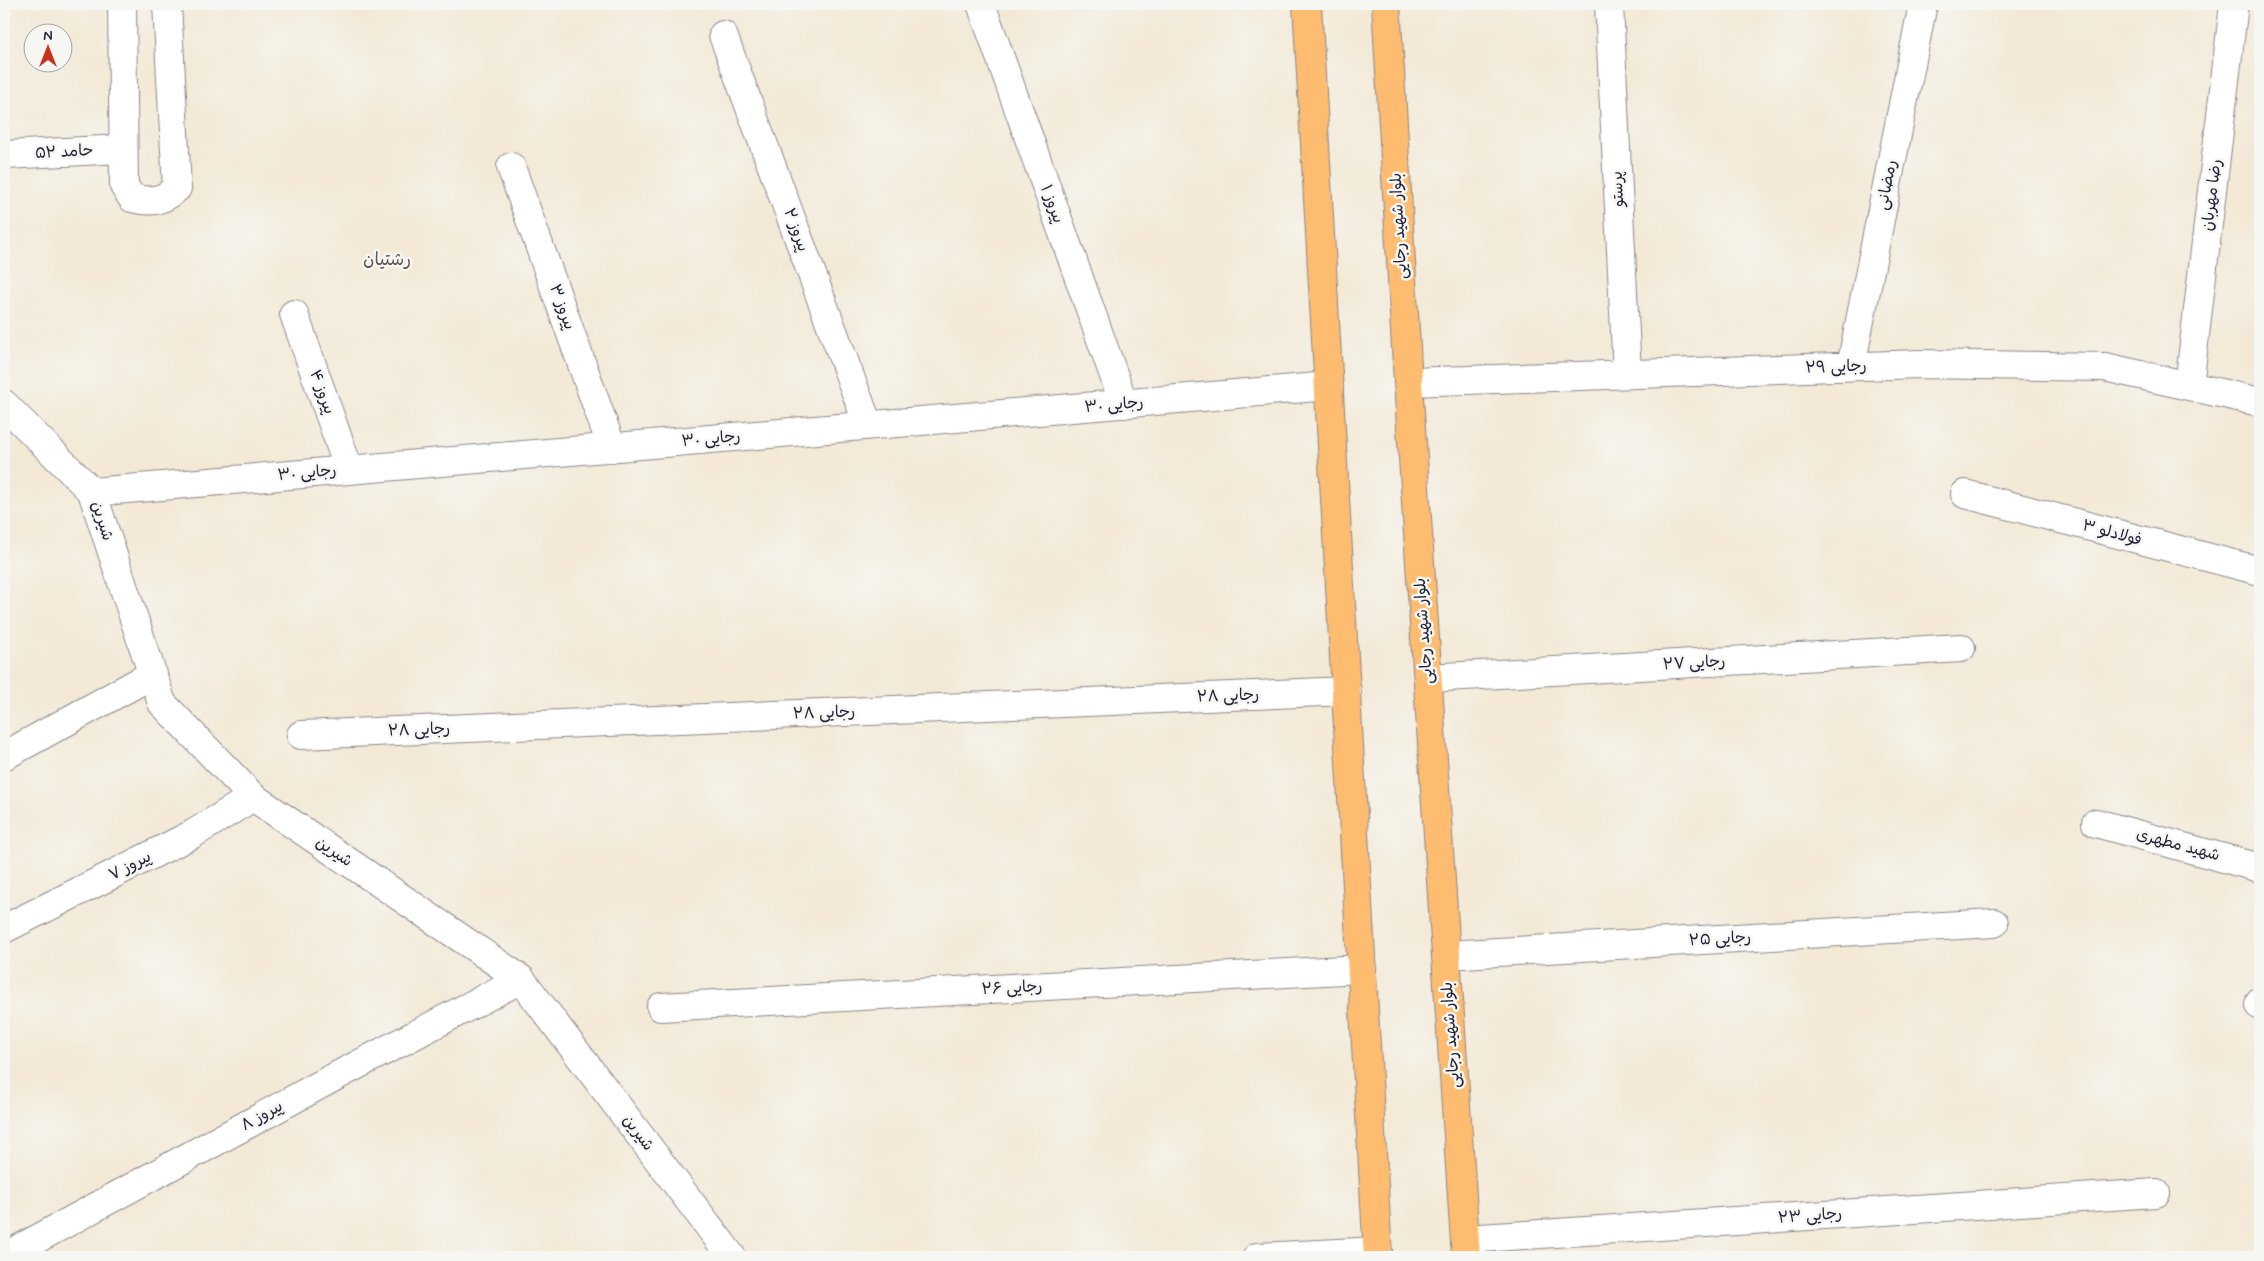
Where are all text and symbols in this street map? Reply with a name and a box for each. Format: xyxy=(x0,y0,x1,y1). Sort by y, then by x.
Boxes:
north arrow xyxy=(22,22,72,72)
text: N xyxy=(43,27,53,45)
street label: حامد ۵۲ xyxy=(35,140,93,164)
street label: رمضانی xyxy=(1872,158,1902,212)
street label: رضا مهربان xyxy=(2197,158,2227,232)
street label: پرستو xyxy=(1607,171,1629,208)
street label: بلوار شهید رجایی xyxy=(1386,172,1412,280)
street label: پیروز ۱ xyxy=(1035,182,1069,226)
street label: پیروز ۲ xyxy=(778,205,814,255)
district label: رشتیان xyxy=(363,248,411,272)
street label: پیروز ۳ xyxy=(544,281,580,333)
street label: رجایی ۲۹ xyxy=(1805,355,1867,379)
street label: پیروز ۴ xyxy=(304,367,340,417)
street label: رجایی ۳۰ xyxy=(1084,392,1144,418)
street label: رجایی ۳۰ xyxy=(681,426,741,452)
street label: رجایی ۳۰ xyxy=(277,460,337,486)
street label: شیرین xyxy=(86,499,118,543)
street label: فولادلو ۳ xyxy=(2080,515,2144,551)
street label: بلوار شهید رجایی xyxy=(1410,577,1438,685)
street label: رجایی ۲۷ xyxy=(1662,651,1726,675)
street label: رجایی ۲۸ xyxy=(1196,684,1260,708)
street label: رجایی ۲۸ xyxy=(792,701,856,725)
street label: رجایی ۲۸ xyxy=(387,718,451,742)
street label: شهید مطهری xyxy=(2134,824,2222,866)
street label: شیرین xyxy=(311,832,357,872)
street label: پیروز ۷ xyxy=(105,846,155,886)
street label: رجایی ۲۵ xyxy=(1688,927,1752,951)
street label: رجایی ۲۶ xyxy=(981,976,1043,1000)
street label: بلوار شهید رجایی xyxy=(1437,981,1465,1089)
street label: پیروز ۸ xyxy=(237,1096,287,1136)
street label: شیرین xyxy=(618,1111,658,1155)
street label: رجایی ۲۳ xyxy=(1777,1203,1843,1229)

